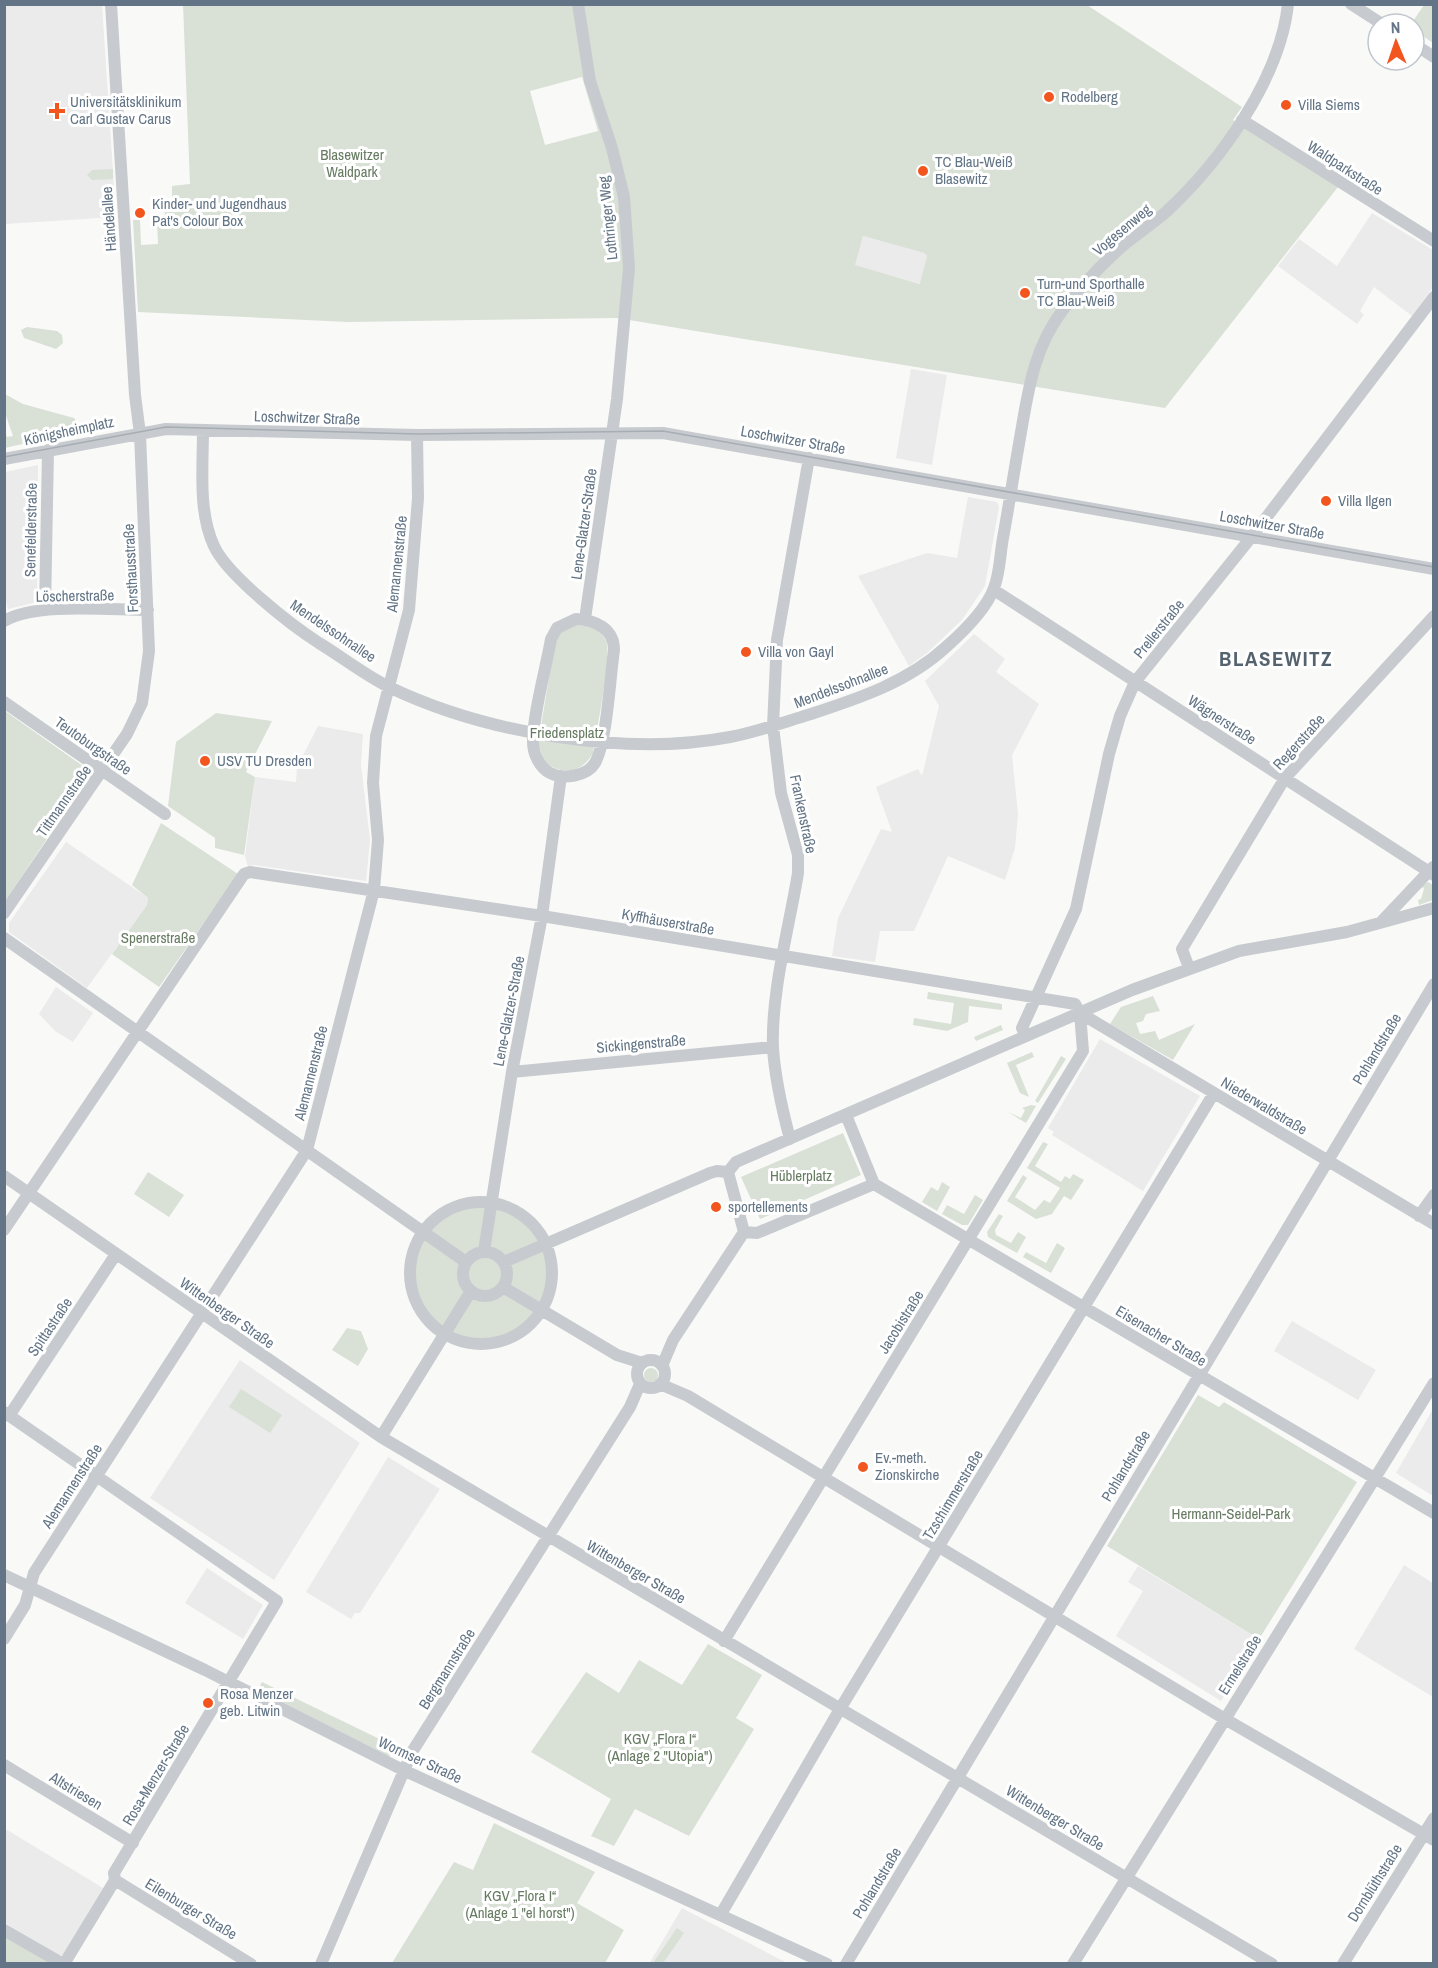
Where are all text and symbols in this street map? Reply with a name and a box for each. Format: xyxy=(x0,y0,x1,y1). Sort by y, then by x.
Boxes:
north arrow xyxy=(1366,12,1426,72)
text: N xyxy=(1390,16,1401,38)
place label: Rodelberg xyxy=(1061,86,1118,107)
marker: Rodelberg xyxy=(1042,90,1056,104)
place label: Universitätsklinikum Carl Gustav Carus xyxy=(70,91,181,129)
place label: Villa Siems xyxy=(1298,94,1360,115)
marker: Villa Siems xyxy=(1279,98,1293,112)
marker: Universitätsklinikum Carl Gustav Carus xyxy=(48,102,66,120)
street label: Waldparkstraße xyxy=(1303,135,1387,200)
park label: Blasewitzer Waldpark xyxy=(320,144,384,182)
place label: TC Blau-Weiß Blasewitz xyxy=(935,151,1013,189)
marker: TC Blau-Weiß Blasewitz xyxy=(916,164,930,178)
street label: Lothringer Weg xyxy=(593,175,622,261)
street label: Händelallee xyxy=(96,186,121,252)
place label: Kinder- und Jugendhaus Pat's Colour Box xyxy=(152,193,287,231)
street label: Vogesenweg xyxy=(1088,199,1156,260)
marker: Kinder- und Jugendhaus Pat's Colour Box xyxy=(133,206,147,220)
place label: Turn-und Sporthalle TC Blau-Weiß xyxy=(1037,273,1145,311)
marker: Turn-und Sporthalle TC Blau-Weiß xyxy=(1018,286,1032,300)
street label: Loschwitzer Straße xyxy=(254,405,360,430)
street label: Königsheimplatz xyxy=(22,411,116,450)
street label: Loschwitzer Straße xyxy=(739,420,847,459)
street label: Lene-Glatzer-Straße xyxy=(565,467,602,581)
street label: Senefelderstraße xyxy=(19,482,42,577)
place label: Villa Ilgen xyxy=(1338,490,1392,511)
marker: Villa Ilgen xyxy=(1319,494,1333,508)
street label: Loschwitzer Straße xyxy=(1218,505,1326,544)
street label: Alemannenstraße xyxy=(381,514,412,614)
street label: Forsthausstraße xyxy=(118,523,143,613)
street label: Löscherstraße xyxy=(36,584,115,607)
street label: Mendelssohnallee xyxy=(286,594,380,667)
street label: Prellerstraße xyxy=(1128,595,1189,663)
place label: Villa von Gayl xyxy=(758,641,834,662)
district label: BLASEWITZ xyxy=(1219,644,1333,673)
marker: Villa von Gayl xyxy=(739,645,753,659)
street label: Mendelssohnallee xyxy=(791,658,891,713)
street label: Wägnerstraße xyxy=(1184,690,1261,750)
street label: Regerstraße xyxy=(1268,709,1329,774)
street label: Teutoburgstraße xyxy=(51,711,136,780)
park label: Friedensplatz xyxy=(530,722,604,743)
place label: USV TU Dresden xyxy=(217,750,312,771)
marker: USV TU Dresden xyxy=(198,754,212,768)
street label: Tittmannstraße xyxy=(31,761,96,841)
street label: Frankenstraße xyxy=(785,773,822,855)
street label: Kyffhäuserstraße xyxy=(620,903,716,940)
park label: Spenerstraße xyxy=(121,927,195,948)
street label: Lene-Glatzer-Straße xyxy=(488,954,530,1068)
street label: Pohlandstraße xyxy=(1347,1009,1406,1088)
street label: Alemannenstraße xyxy=(288,1023,332,1123)
street label: Sickingenstraße xyxy=(595,1029,687,1058)
street label: Niederwaldstraße xyxy=(1217,1072,1311,1140)
park label: Hüblerplatz xyxy=(770,1165,832,1186)
place label: sportellements xyxy=(728,1196,808,1217)
marker: sportellements xyxy=(709,1200,723,1214)
street label: Wittenberger Straße xyxy=(176,1272,279,1353)
street label: Jacobistraße xyxy=(873,1286,928,1357)
street label: Spittastraße xyxy=(22,1293,77,1360)
street label: Eisenacher Straße xyxy=(1112,1300,1211,1371)
street label: Pohlandstraße xyxy=(1096,1426,1155,1505)
street label: Alemannenstraße xyxy=(36,1439,107,1533)
street label: Tzschimmerstraße xyxy=(917,1446,988,1544)
place label: Ev.-meth. Zionskirche xyxy=(875,1447,939,1485)
marker: Ev.-meth. Zionskirche xyxy=(856,1460,870,1474)
park label: Hermann-Seidel-Park xyxy=(1172,1503,1291,1524)
street label: Wittenberger Straße xyxy=(583,1535,690,1609)
street label: Bergmannstraße xyxy=(413,1624,480,1713)
street label: Ermelstraße xyxy=(1213,1631,1266,1699)
place label: Rosa Menzer geb. Litwin xyxy=(220,1683,293,1721)
marker: Rosa Menzer geb. Litwin xyxy=(201,1696,215,1710)
street label: Rosa-Menzer-Straße xyxy=(117,1720,194,1829)
park label: KGV „Flora I“ (Anlage 2 "Utopia") xyxy=(607,1728,713,1766)
street label: Wormser Straße xyxy=(375,1731,466,1788)
street label: Altstriesen xyxy=(45,1766,107,1815)
street label: Wittenberger Straße xyxy=(1002,1780,1109,1855)
street label: Dornblüthstraße xyxy=(1342,1840,1407,1926)
street label: Pohlandstraße xyxy=(847,1843,906,1922)
street label: Eilenburger Straße xyxy=(141,1873,241,1944)
park label: KGV „Flora I“ (Anlage 1 "el horst") xyxy=(465,1885,575,1923)

